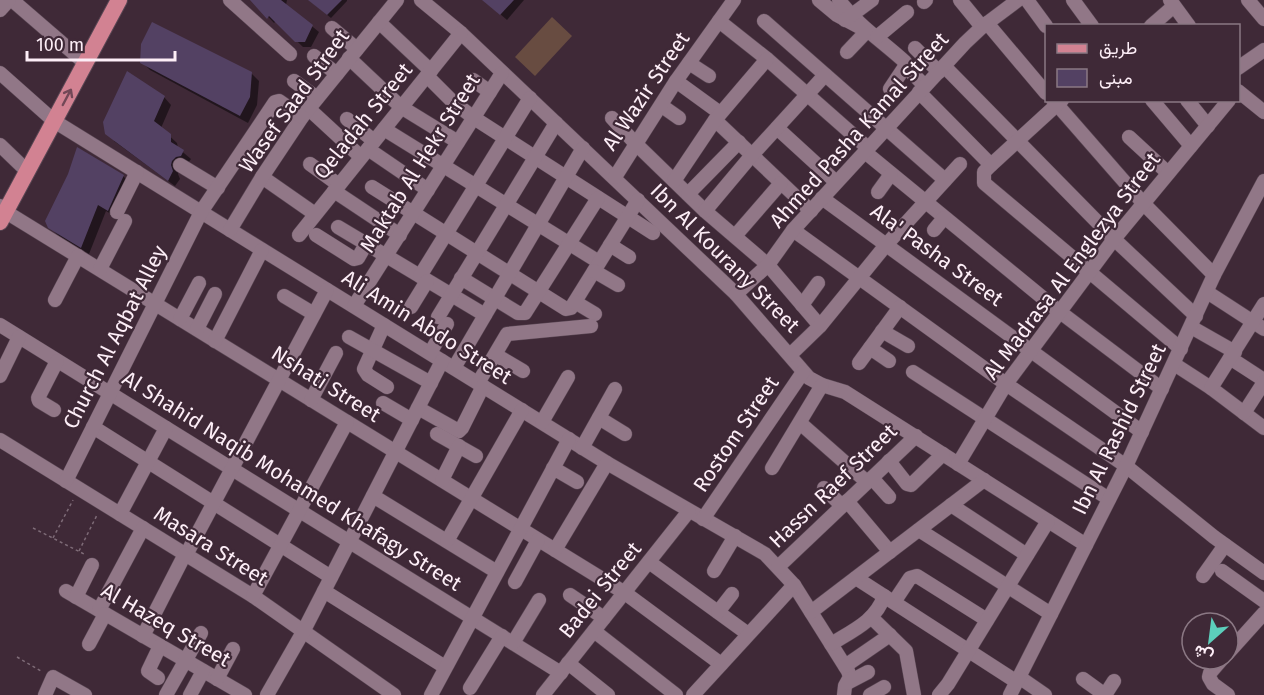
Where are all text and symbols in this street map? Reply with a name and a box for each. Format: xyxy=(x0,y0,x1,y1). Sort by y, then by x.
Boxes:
scale bar xyxy=(27,24,176,62)
street label: Wasef Saad Street xyxy=(233,24,355,178)
legend xyxy=(1045,24,1240,102)
street label: Al Wazir Street xyxy=(597,26,695,155)
street label: Ahmed Pasha Kamal Street xyxy=(764,26,954,233)
text: 100 m xyxy=(36,34,84,56)
text: طريق xyxy=(1099,37,1137,59)
street label: Qeladah Street xyxy=(308,57,418,184)
text: مبنى xyxy=(1099,67,1133,89)
street label: Maktab Al Hekr Street xyxy=(354,68,486,257)
one-way arrow xyxy=(62,88,73,106)
street label: Al Madrasa Al Englezya Street xyxy=(978,147,1166,385)
street label: Ibn Al Kourany Street xyxy=(645,178,805,338)
street label: Ala' Pasha Street xyxy=(866,198,1009,312)
street label: Church Al Aqbat Alley xyxy=(57,240,173,433)
street label: Ali Amin Abdo Street xyxy=(337,264,517,390)
street label: Ibn Al Rashid Street xyxy=(1066,339,1172,519)
street label: Nshati Street xyxy=(267,340,386,428)
street label: Al Shahid Naqib Mohamed Khafagy Street xyxy=(118,365,467,597)
street label: Rostom Street xyxy=(688,371,785,497)
street label: Hassn Raef Street xyxy=(764,418,903,554)
street label: Masara Street xyxy=(149,501,273,592)
street label: Badei Street xyxy=(553,536,647,644)
street label: Al Hazeq Street xyxy=(97,577,236,673)
north arrow xyxy=(1180,611,1240,671)
text: ش xyxy=(1190,641,1216,667)

